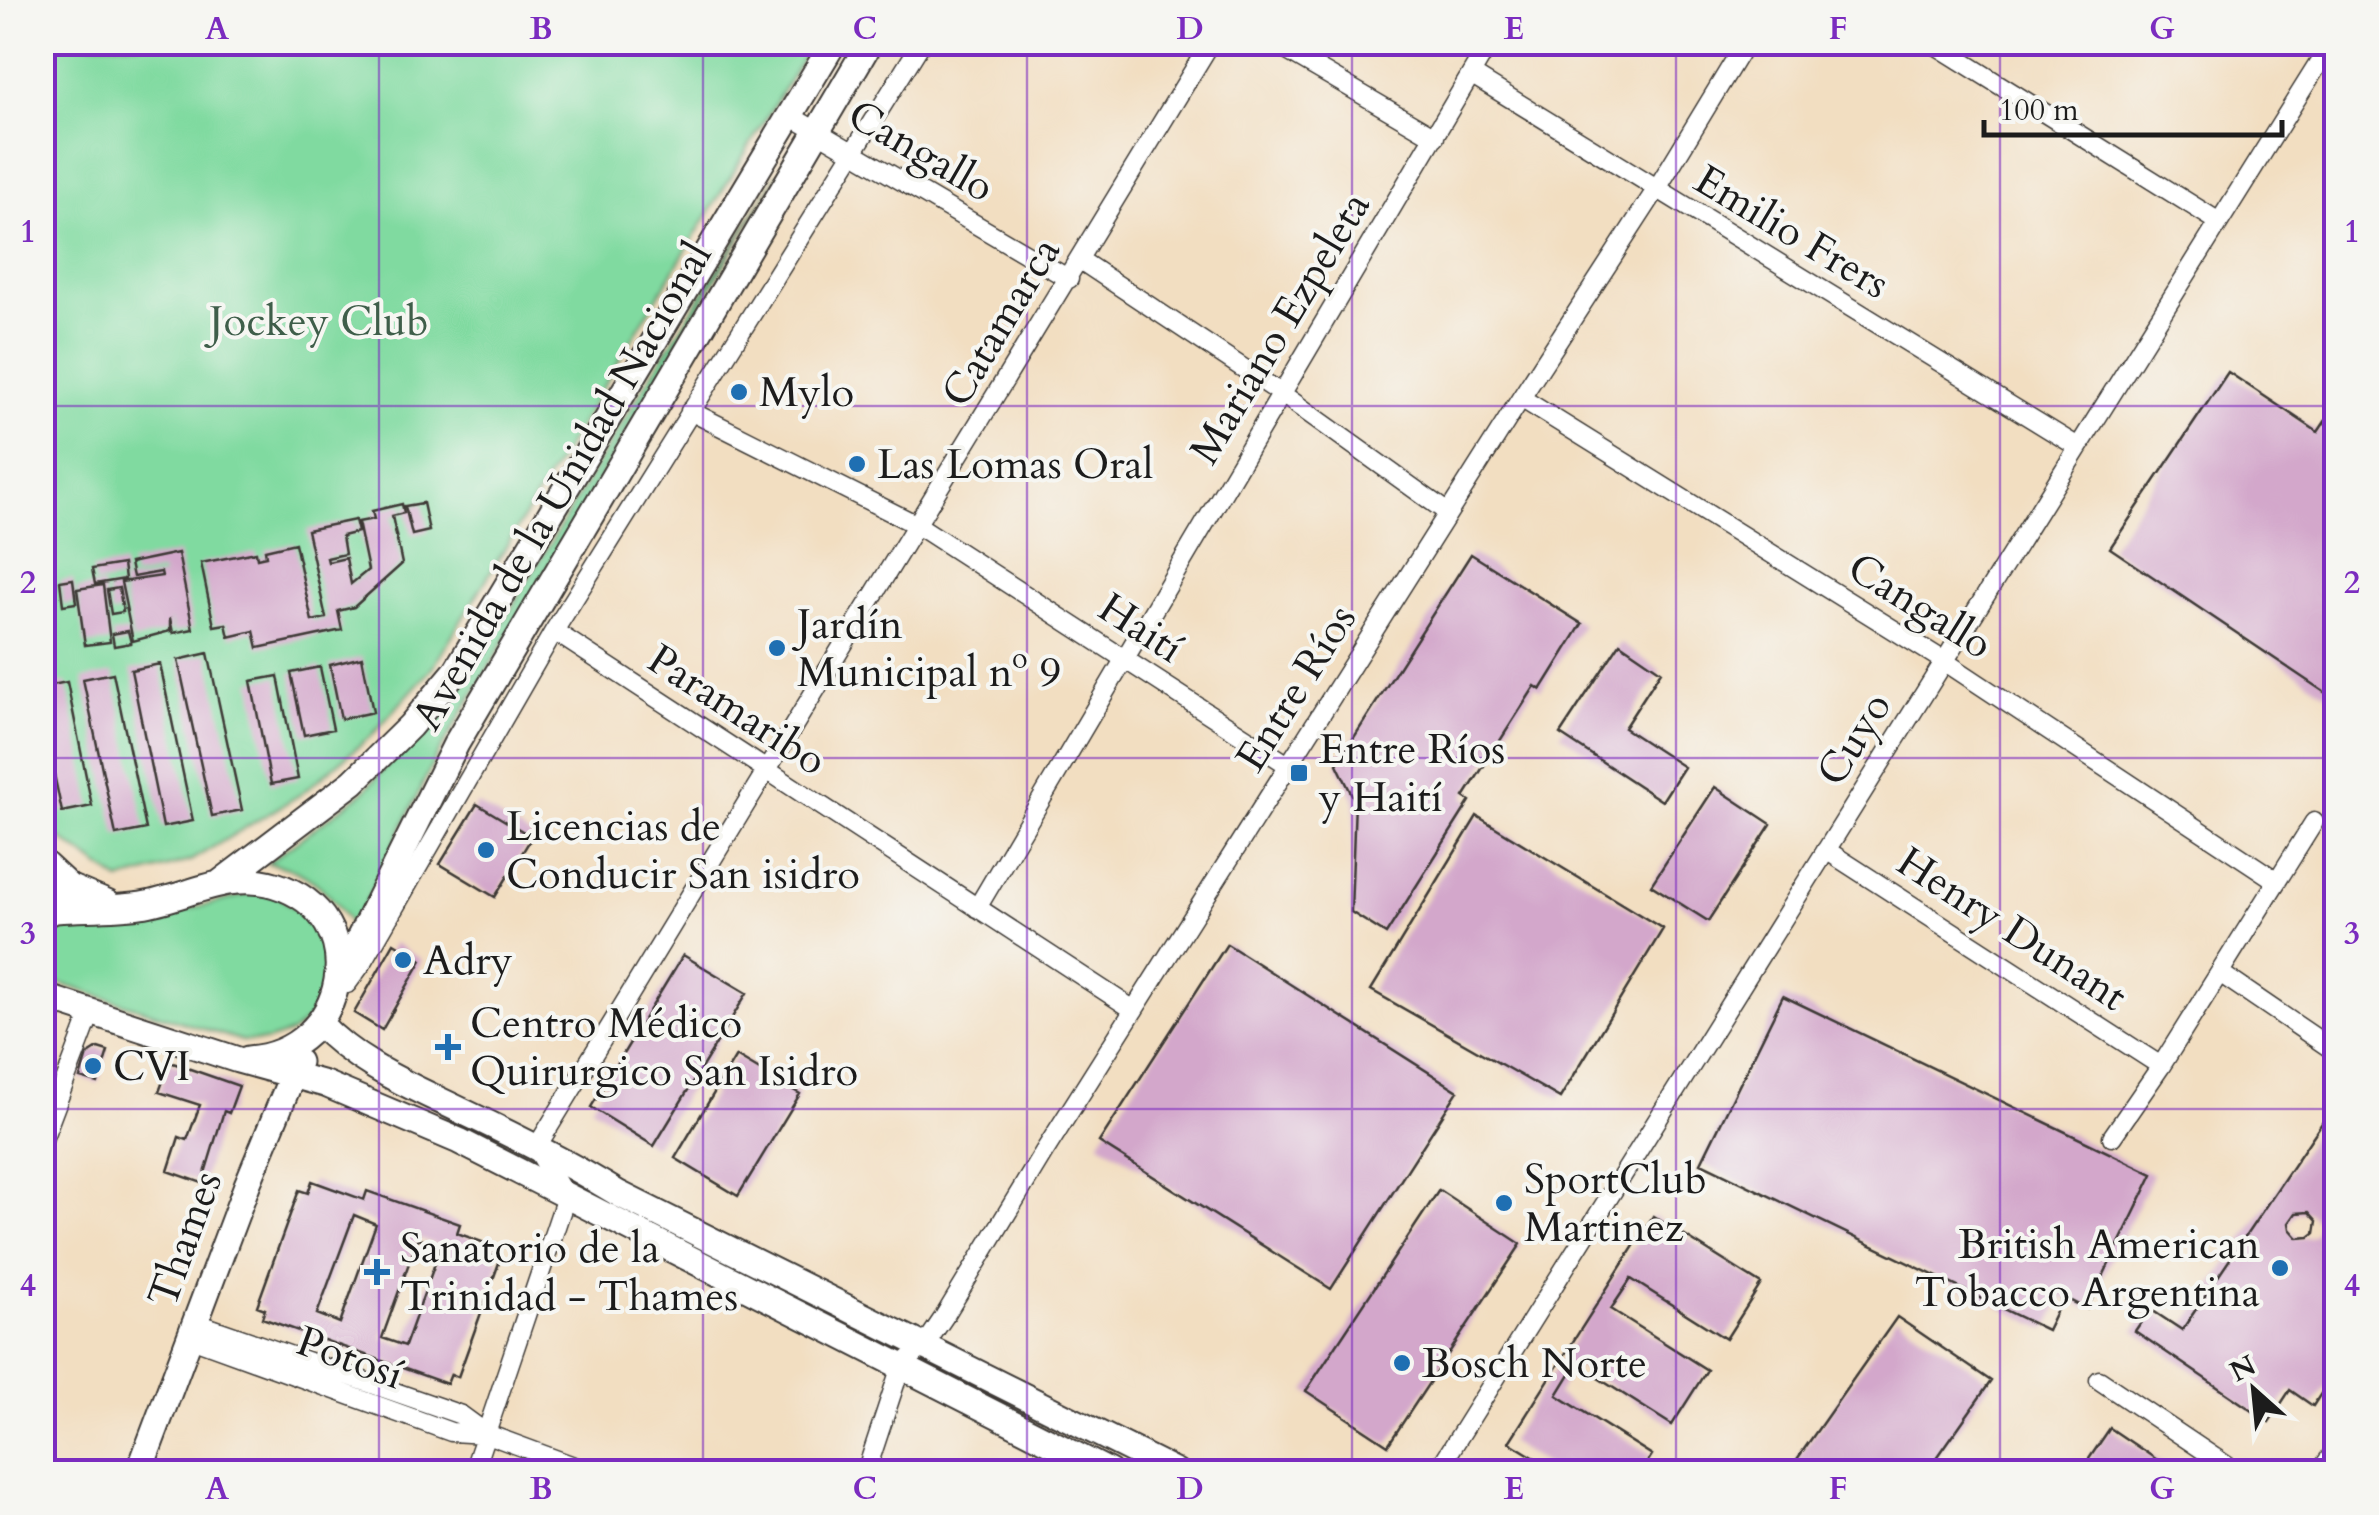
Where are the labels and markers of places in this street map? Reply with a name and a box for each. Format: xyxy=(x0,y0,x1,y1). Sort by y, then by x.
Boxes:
place label: Mylo xyxy=(759,364,854,421)
marker: Mylo xyxy=(728,381,750,403)
place label: Las Lomas Oral xyxy=(877,436,1153,493)
marker: Las Lomas Oral xyxy=(846,453,868,475)
place label: Jardín Municipal nº 9 xyxy=(791,596,1061,701)
marker: Jardín Municipal nº 9 xyxy=(766,637,788,659)
place label: Entre Ríos y Haití xyxy=(1318,721,1505,826)
marker: Entre Ríos y Haití xyxy=(1288,762,1310,784)
place label: Licencias de Conducir San isidro xyxy=(506,798,860,903)
marker: Licencias de Conducir San isidro xyxy=(475,839,497,861)
place label: Adry xyxy=(423,932,513,989)
marker: Adry xyxy=(392,949,414,971)
place label: Centro Médico Quirurgico San Isidro xyxy=(470,995,858,1100)
marker: Centro Médico Quirurgico San Isidro xyxy=(435,1034,461,1060)
place label: CVI xyxy=(113,1038,190,1095)
marker: CVI xyxy=(82,1055,104,1077)
place label: SportClub Martinez xyxy=(1524,1151,1707,1256)
marker: SportClub Martinez xyxy=(1493,1192,1515,1214)
place label: British American Tobacco Argentina xyxy=(1915,1216,2260,1321)
place label: Sanatorio de la Trinidad - Thames xyxy=(400,1220,738,1325)
marker: British American Tobacco Argentina xyxy=(2269,1257,2291,1279)
marker: Sanatorio de la Trinidad - Thames xyxy=(364,1259,390,1285)
place label: Bosch Norte xyxy=(1422,1335,1647,1392)
marker: Bosch Norte xyxy=(1391,1352,1413,1374)

